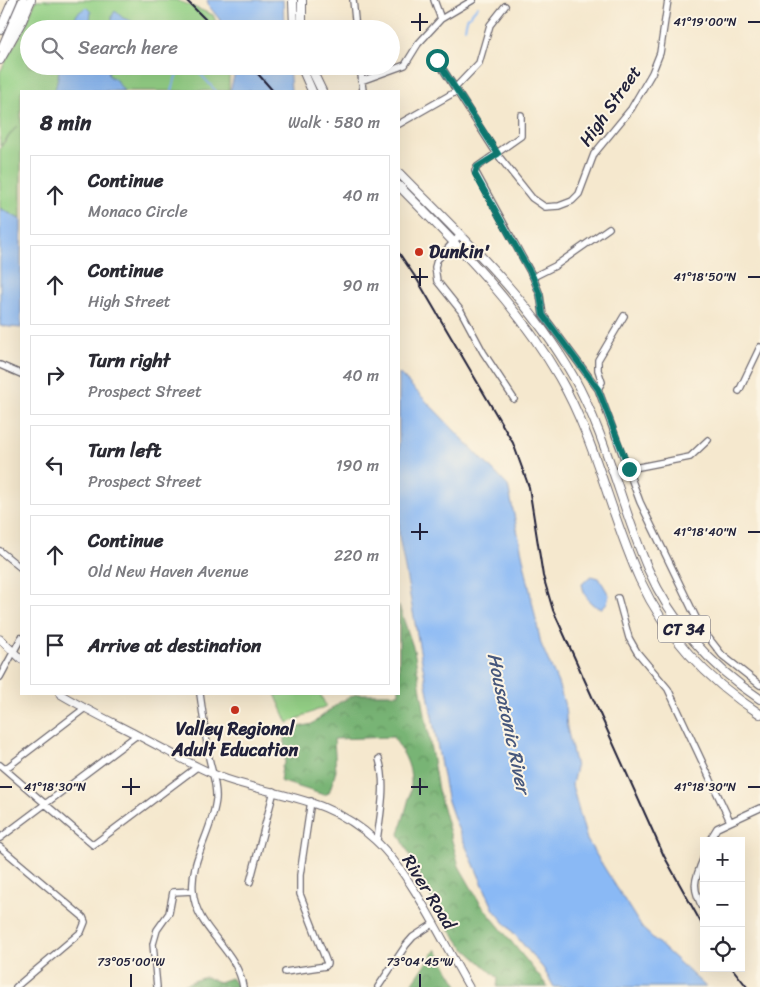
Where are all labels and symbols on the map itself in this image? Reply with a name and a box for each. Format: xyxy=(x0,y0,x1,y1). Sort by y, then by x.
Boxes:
text: 41°19'00"N xyxy=(673,11,737,33)
route start xyxy=(426,49,449,72)
street label: High Street xyxy=(570,59,650,153)
place label: Dunkin' xyxy=(429,236,490,268)
marker: Dunkin' xyxy=(413,246,425,258)
text: 41°18'50"N xyxy=(674,266,737,288)
route end xyxy=(618,458,641,481)
text: 41°18'40"N xyxy=(673,521,737,543)
road number: CT 34 xyxy=(658,616,710,642)
water label: Housatonic River xyxy=(478,650,541,799)
marker: Valley Regional Adult Education xyxy=(229,704,241,716)
place label: Valley Regional Adult Education xyxy=(171,713,298,766)
text: 41°18'30"N xyxy=(24,776,87,798)
text: 41°18'30"N xyxy=(674,776,737,798)
street label: River Road xyxy=(393,848,466,937)
text: 73°05'00"W xyxy=(97,951,165,973)
text: 73°04'45"W xyxy=(386,951,454,973)

